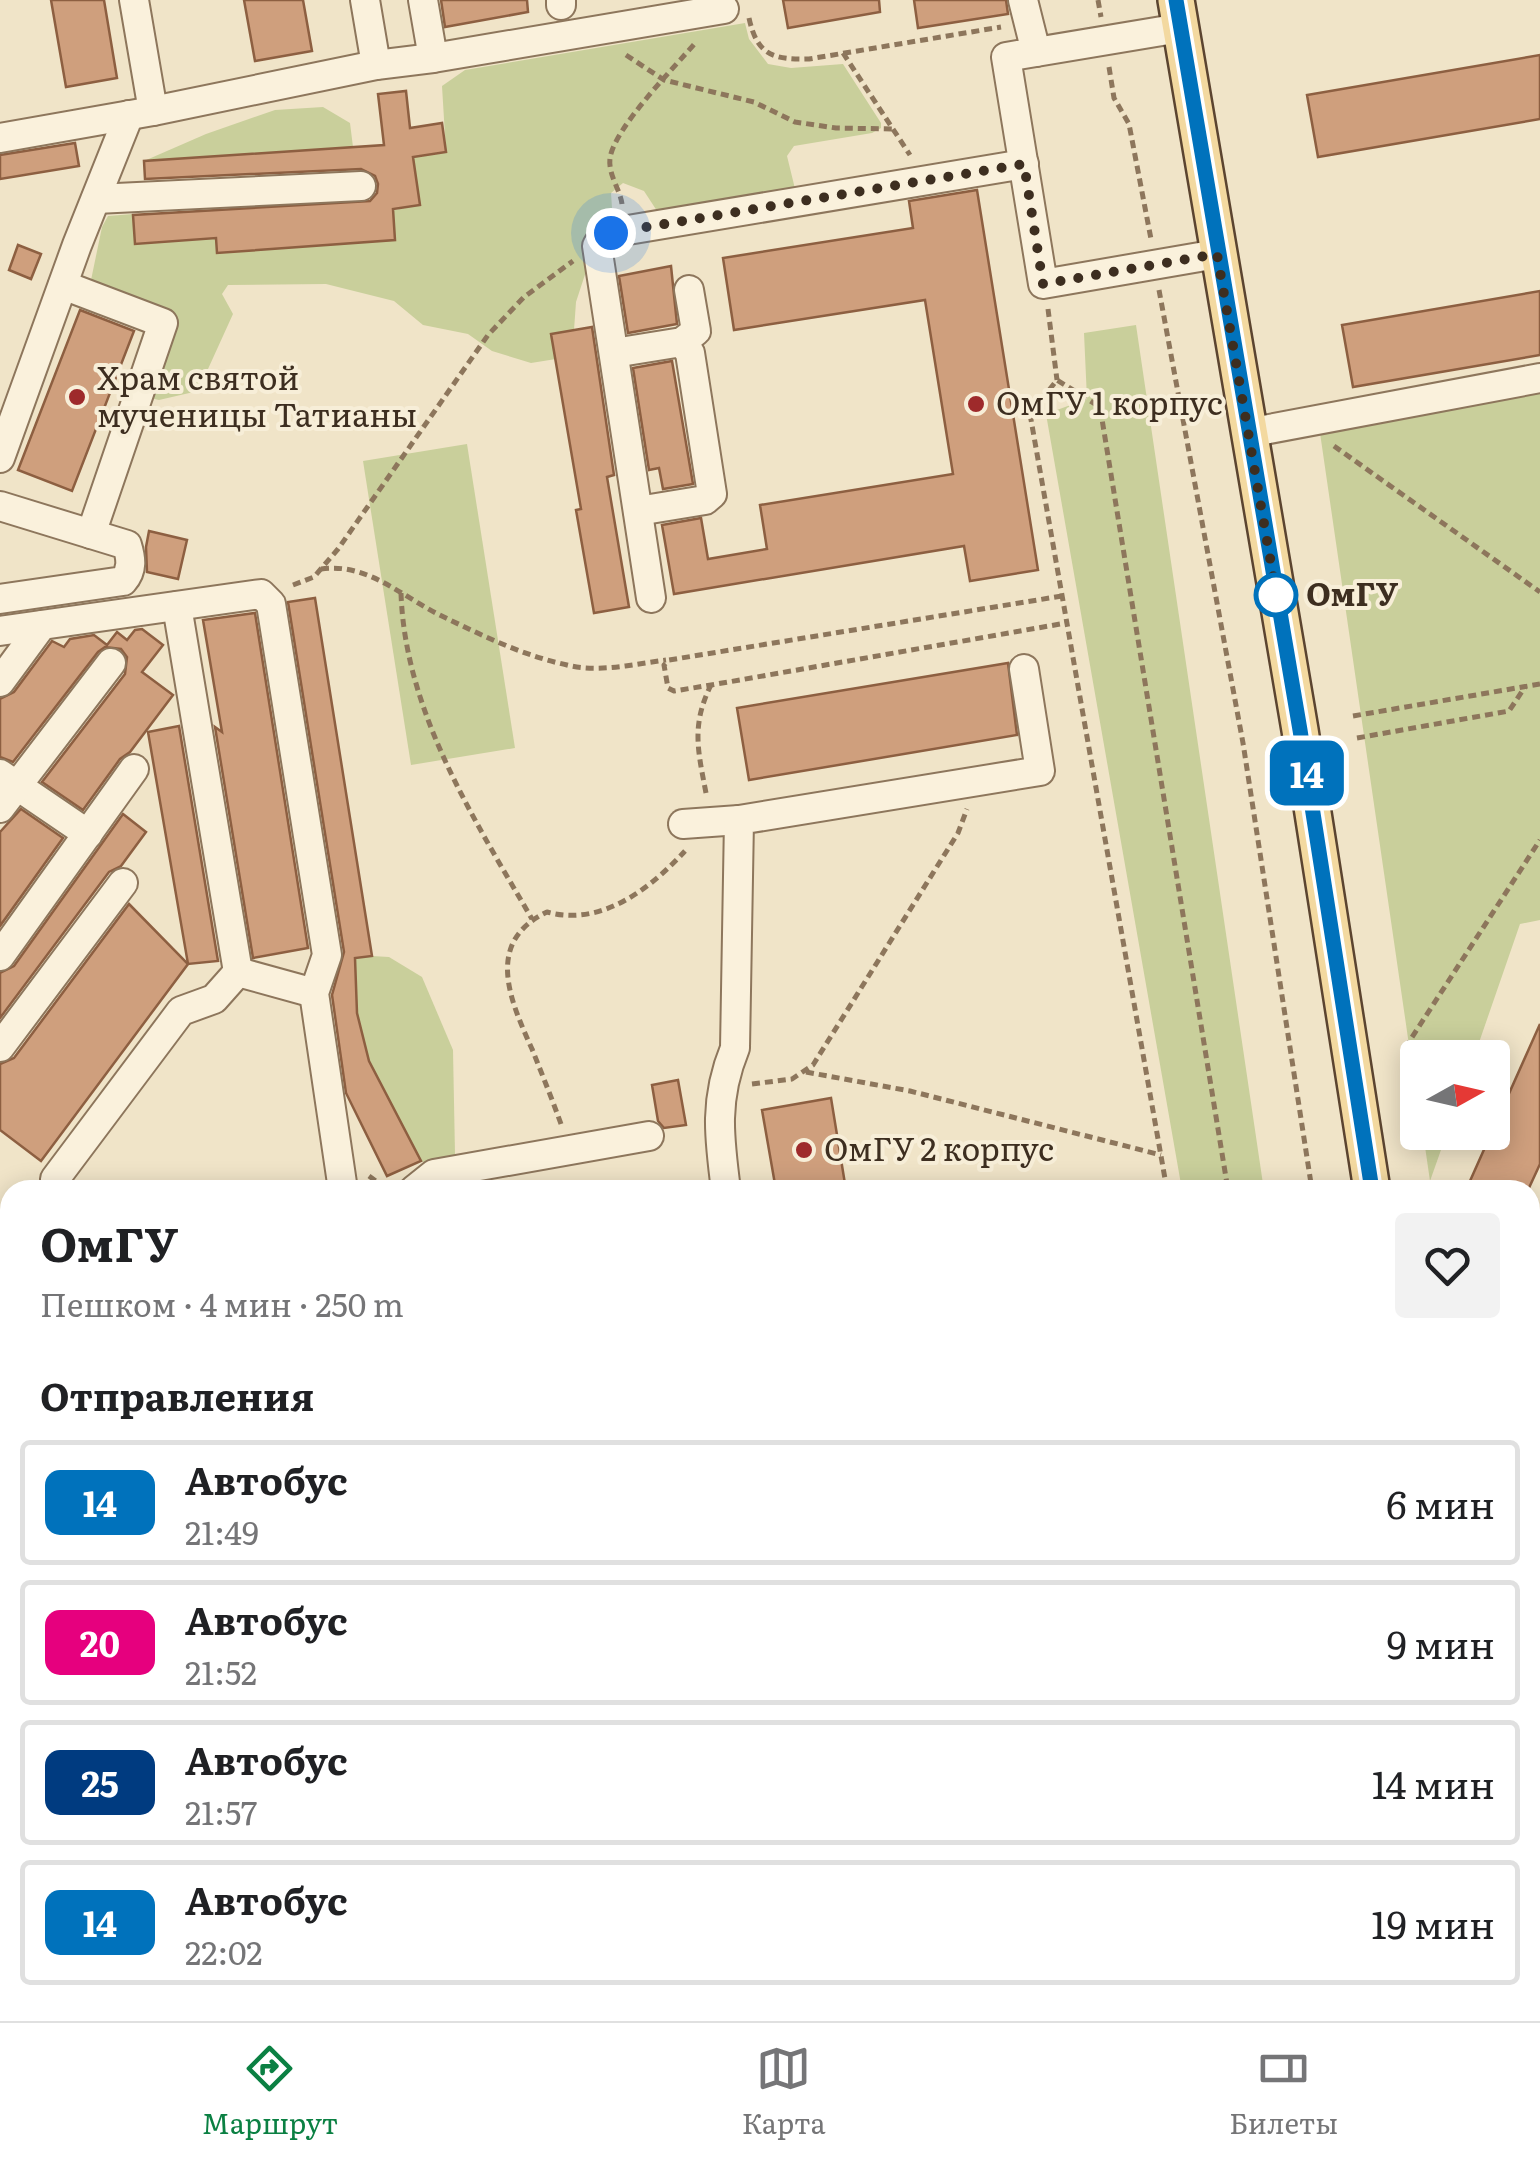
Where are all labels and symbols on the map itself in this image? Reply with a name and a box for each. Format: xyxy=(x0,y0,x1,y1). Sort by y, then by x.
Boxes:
your location xyxy=(586,208,636,258)
place label: Храм святой мученицы Татианы xyxy=(97,352,417,437)
place label: ОмГУ 1 корпус xyxy=(996,377,1223,425)
marker: Храм святой мученицы Татианы xyxy=(66,386,88,408)
marker: ОмГУ 1 корпус xyxy=(965,393,987,415)
place label: ОмГУ xyxy=(1306,568,1399,616)
marker: ОмГУ xyxy=(1255,574,1297,616)
line badge: 14 xyxy=(1262,740,1352,806)
north arrow xyxy=(1400,1040,1510,1150)
place label: ОмГУ 2 корпус xyxy=(824,1123,1054,1171)
marker: ОмГУ 2 корпус xyxy=(793,1139,815,1161)

